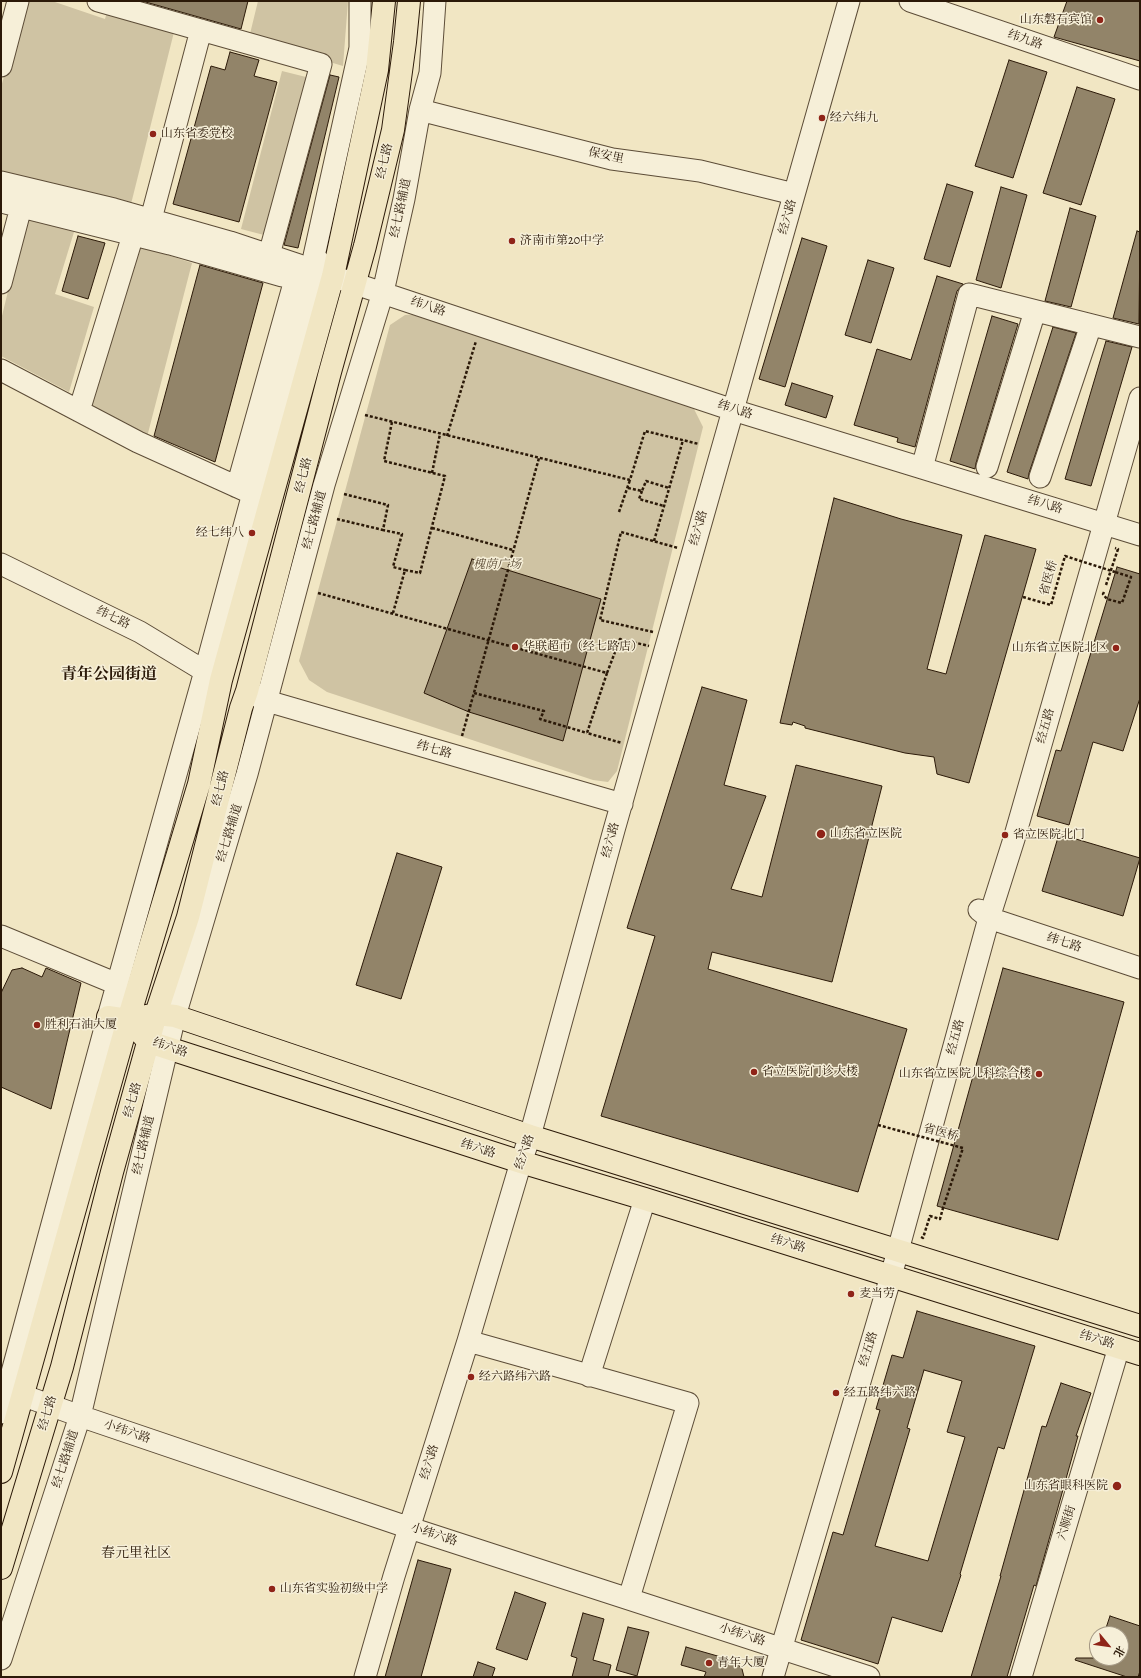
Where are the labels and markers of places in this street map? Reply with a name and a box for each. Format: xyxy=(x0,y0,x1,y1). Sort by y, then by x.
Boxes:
place label: 山东磐石宾馆 xyxy=(1020,13,1092,27)
marker: 山东磐石宾馆 xyxy=(1095,15,1105,25)
place label: 经六纬九 xyxy=(830,111,878,125)
marker: 经六纬九 xyxy=(817,113,827,123)
place label: 山东省委党校 xyxy=(161,127,233,141)
marker: 山东省委党校 xyxy=(148,129,158,139)
place label: 济南市第20中学 xyxy=(520,234,604,248)
marker: 济南市第20中学 xyxy=(507,236,517,246)
place label: 经七纬八 xyxy=(196,526,244,540)
marker: 经七纬八 xyxy=(247,528,257,538)
place label: 华联超市（经七路店） xyxy=(523,640,643,654)
place label: 山东省立医院北区 xyxy=(1012,641,1108,655)
marker: 华联超市（经七路店） xyxy=(510,642,520,652)
marker: 山东省立医院北区 xyxy=(1111,643,1121,653)
place label: 山东省立医院 xyxy=(830,827,902,841)
marker: 山东省立医院 xyxy=(815,828,827,840)
place label: 省立医院北门 xyxy=(1013,828,1085,842)
marker: 省立医院北门 xyxy=(1000,830,1010,840)
place label: 胜利石油大厦 xyxy=(45,1018,117,1032)
marker: 胜利石油大厦 xyxy=(32,1020,42,1030)
place label: 省立医院门诊大楼 xyxy=(762,1065,858,1079)
marker: 省立医院门诊大楼 xyxy=(749,1067,759,1077)
place label: 山东省立医院儿科综合楼 xyxy=(899,1067,1031,1081)
marker: 山东省立医院儿科综合楼 xyxy=(1034,1069,1044,1079)
place label: 麦当劳 xyxy=(859,1287,895,1301)
marker: 麦当劳 xyxy=(846,1289,856,1299)
place label: 经六路纬六路 xyxy=(479,1370,551,1384)
marker: 经六路纬六路 xyxy=(466,1372,476,1382)
place label: 经五路纬六路 xyxy=(844,1386,916,1400)
marker: 经五路纬六路 xyxy=(831,1388,841,1398)
place label: 山东省眼科医院 xyxy=(1024,1479,1108,1493)
marker: 山东省眼科医院 xyxy=(1111,1480,1123,1492)
place label: 山东省实验初级中学 xyxy=(280,1582,388,1596)
marker: 山东省实验初级中学 xyxy=(267,1584,277,1594)
place label: 青年大厦 xyxy=(717,1656,765,1670)
marker: 青年大厦 xyxy=(704,1658,714,1668)

